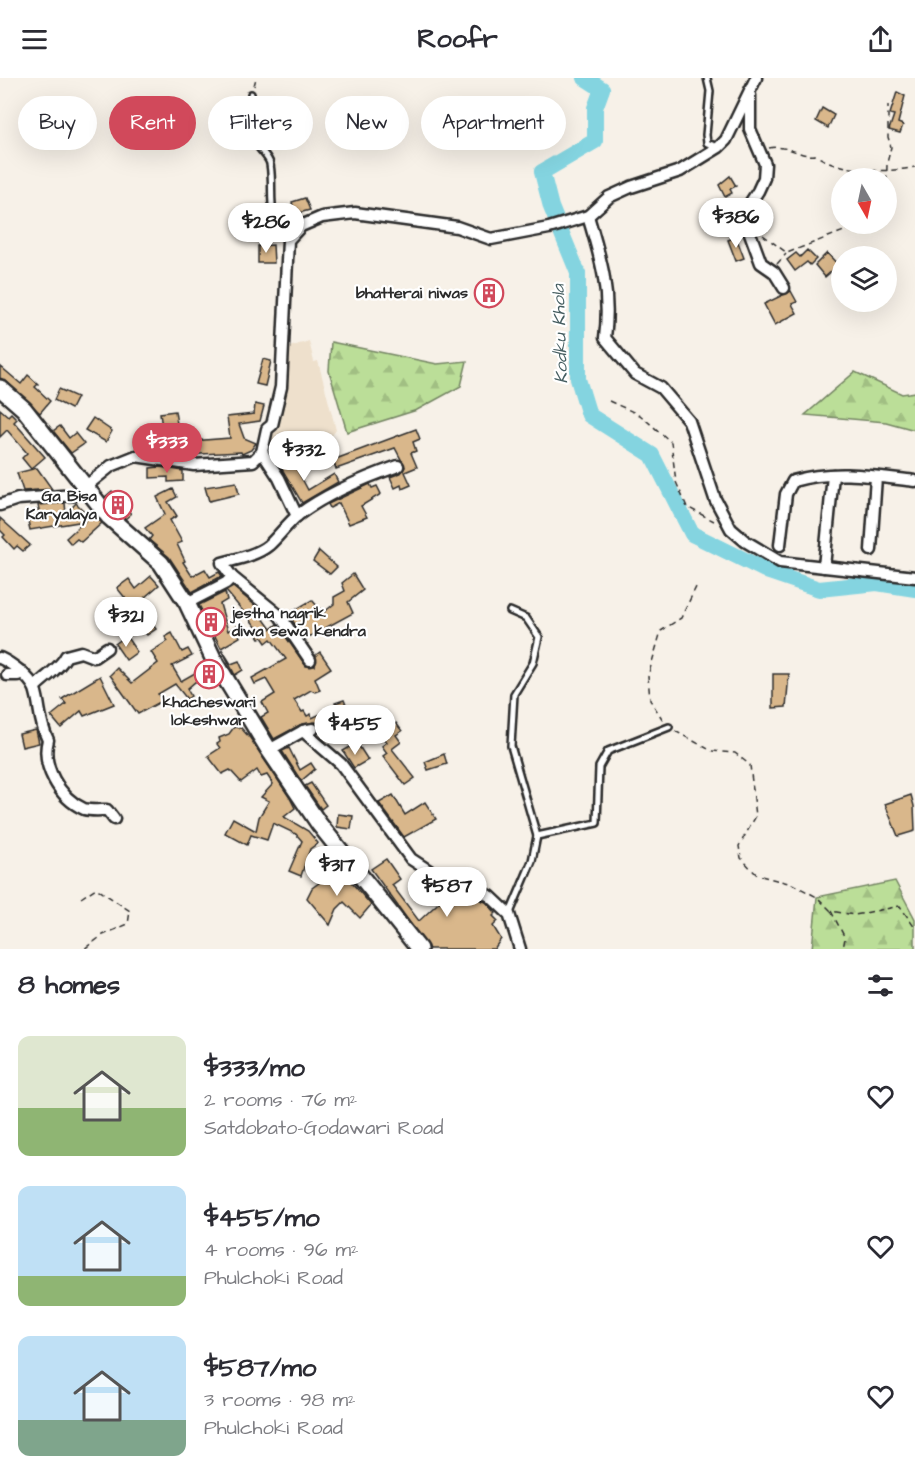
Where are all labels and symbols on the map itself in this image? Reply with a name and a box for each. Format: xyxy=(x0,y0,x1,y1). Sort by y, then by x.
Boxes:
north arrow xyxy=(831,168,897,234)
pin: $386 xyxy=(700,198,772,249)
pin: $286 xyxy=(230,203,302,254)
building icon: bhatterai niwas xyxy=(473,277,505,309)
place label: bhatterai niwas xyxy=(356,282,468,304)
water label: Kodku Khola xyxy=(546,283,574,384)
pin: $333 xyxy=(131,423,203,474)
pin: $332 xyxy=(268,431,340,482)
place label: Ga Bisa Karyalaya xyxy=(26,485,98,526)
building icon: Ga Bisa Karyalaya xyxy=(102,489,134,521)
pin: $321 xyxy=(90,597,162,648)
place label: jestha nagrik diwa sewa kendra xyxy=(229,602,367,642)
building icon: jestha nagrik diwa sewa kendra xyxy=(195,606,227,638)
building icon: khacheswari lokeshwar xyxy=(193,658,225,690)
place label: khacheswari lokeshwar xyxy=(163,691,256,731)
pin: $455 xyxy=(319,705,391,756)
pin: $317 xyxy=(301,846,373,897)
pin: $587 xyxy=(411,867,483,918)

